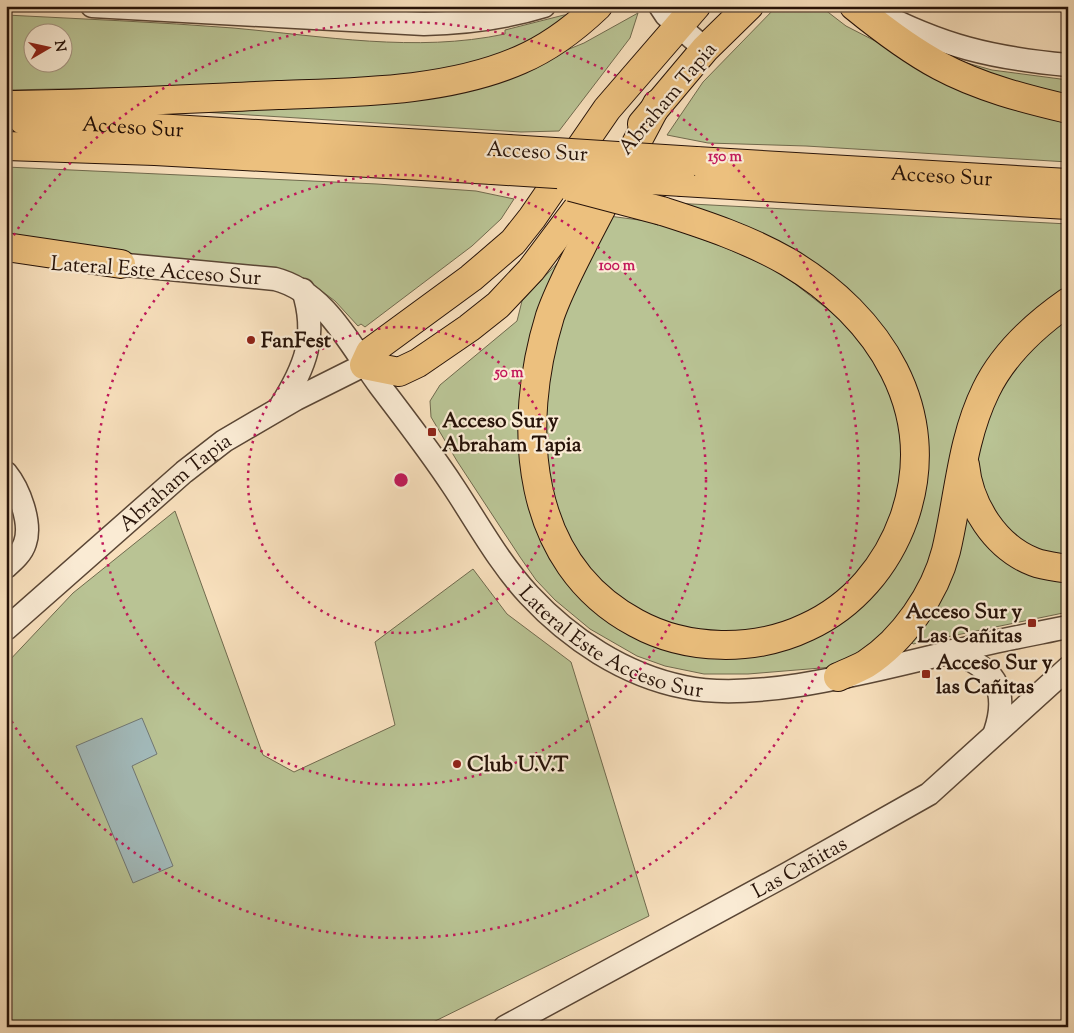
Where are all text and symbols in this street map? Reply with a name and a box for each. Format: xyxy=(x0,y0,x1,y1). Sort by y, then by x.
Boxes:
north arrow xyxy=(22,22,72,72)
street label: Abraham Tapia xyxy=(612,36,725,162)
text: N xyxy=(48,39,70,53)
street label: Acceso Sur xyxy=(81,111,184,147)
street label: Acceso Sur xyxy=(485,135,588,171)
text: 150 m xyxy=(708,147,742,168)
street label: Acceso Sur xyxy=(890,160,993,195)
street label: Lateral Este Acceso Sur xyxy=(50,250,262,294)
text: 100 m xyxy=(599,256,636,277)
place label: FanFest xyxy=(261,327,332,357)
marker: FanFest xyxy=(245,334,257,346)
text: 50 m xyxy=(494,363,524,384)
place label: Acceso Sur y Abraham Tapia xyxy=(442,407,582,461)
marker: Acceso Sur y Abraham Tapia xyxy=(426,426,438,438)
street label: Abraham Tapia xyxy=(113,427,238,540)
centre of rings xyxy=(392,471,410,489)
street label: Lateral Este Acceso Sur xyxy=(511,580,705,707)
place label: Acceso Sur y Las Cañitas xyxy=(906,598,1023,652)
marker: Acceso Sur y Las Cañitas xyxy=(1026,617,1038,629)
place label: Acceso Sur y las Cañitas xyxy=(936,649,1053,703)
marker: Acceso Sur y las Cañitas xyxy=(920,668,932,680)
place label: Club U.V.T xyxy=(467,751,569,781)
marker: Club U.V.T xyxy=(451,758,463,770)
street label: Las Cañitas xyxy=(747,830,853,907)

